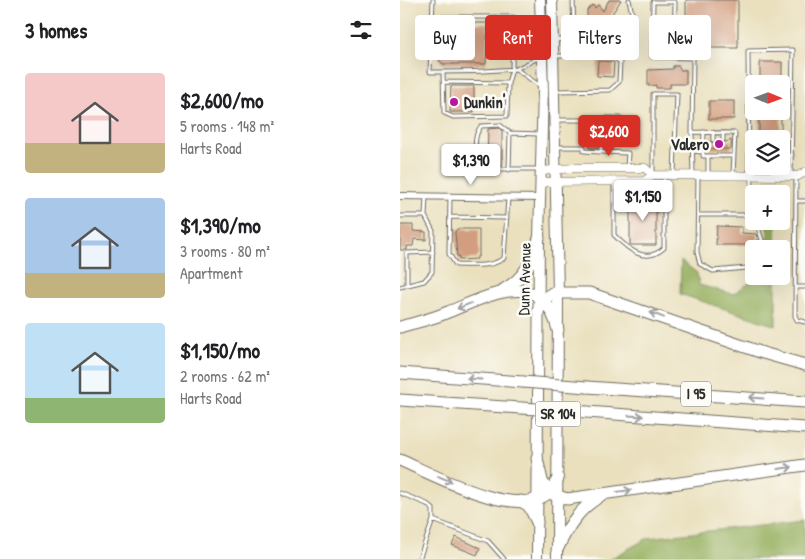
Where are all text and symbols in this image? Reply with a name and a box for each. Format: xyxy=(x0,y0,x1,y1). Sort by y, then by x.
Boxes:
chip: Buy xyxy=(415,15,475,60)
chip: Rent xyxy=(485,15,551,60)
chip: Filters xyxy=(561,15,639,60)
chip: New xyxy=(649,15,711,60)
text: 3 homes xyxy=(25,16,87,45)
icon: filters xyxy=(347,16,375,44)
north arrow xyxy=(745,75,790,120)
map controls xyxy=(745,75,790,285)
text: $2,600/mo xyxy=(180,86,264,115)
place label: Dunkin' xyxy=(464,91,506,113)
icon: home xyxy=(65,93,125,153)
marker: Dunkin' xyxy=(448,96,460,108)
pin: $2,600 xyxy=(568,114,650,157)
text: 5 rooms · 148 m² xyxy=(180,115,274,137)
text: $2,600 xyxy=(589,120,629,142)
button: layers xyxy=(745,130,790,175)
place label: Valero xyxy=(671,133,710,155)
text: Harts Road xyxy=(180,137,242,159)
marker: Valero xyxy=(713,138,725,150)
pin: $1,390 xyxy=(430,144,512,186)
text: $1,390 xyxy=(452,149,490,171)
pin: $1,150 xyxy=(602,180,684,222)
text: $1,150 xyxy=(625,185,661,207)
button: + xyxy=(745,185,790,230)
text: $1,390/mo xyxy=(180,211,261,240)
icon: home xyxy=(65,218,125,278)
text: 3 rooms · 80 m² xyxy=(180,240,270,262)
button: − xyxy=(745,240,790,285)
street label: Dunn Avenue xyxy=(512,242,536,316)
text: Apartment xyxy=(180,262,243,284)
one-way arrow xyxy=(457,302,472,311)
one-way arrow xyxy=(650,310,665,319)
text: $1,150/mo xyxy=(180,336,260,365)
icon: home xyxy=(65,343,125,403)
text: 2 rooms · 62 m² xyxy=(180,365,270,387)
one-way arrow xyxy=(467,374,483,383)
road number: I 95 xyxy=(681,382,711,406)
text: Harts Road xyxy=(180,387,242,409)
one-way arrow xyxy=(749,394,765,403)
road number: SR 104 xyxy=(536,402,580,426)
one-way arrow xyxy=(627,411,643,421)
one-way arrow xyxy=(776,463,792,473)
one-way arrow xyxy=(437,475,452,485)
one-way arrow xyxy=(615,485,631,495)

